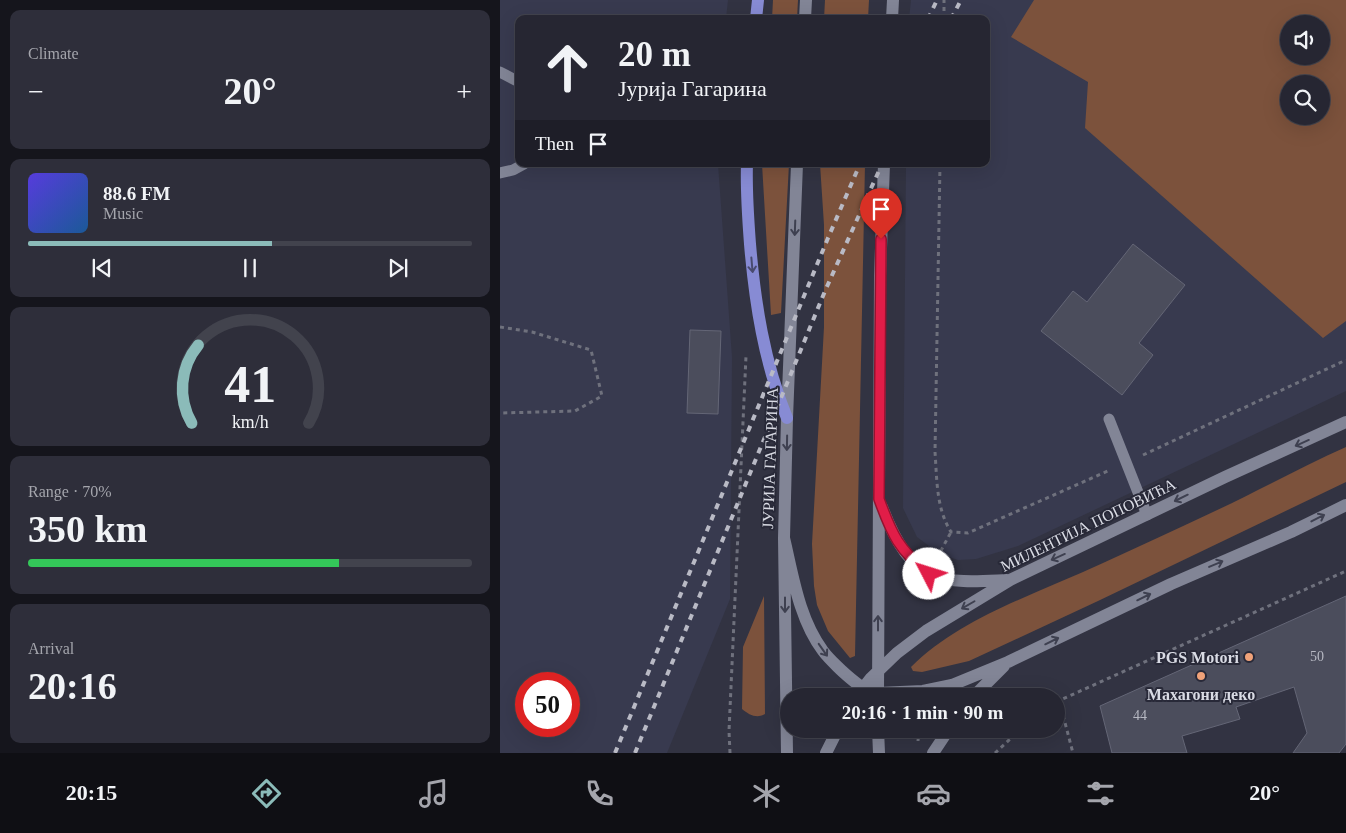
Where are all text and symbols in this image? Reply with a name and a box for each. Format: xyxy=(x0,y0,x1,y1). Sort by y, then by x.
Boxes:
map controls xyxy=(1280,15,1330,125)
button: sound xyxy=(1280,15,1330,65)
icon: ahead xyxy=(535,35,600,100)
text: 20 m xyxy=(618,35,691,74)
text: Climate xyxy=(28,45,79,62)
text: 20° xyxy=(223,70,277,112)
button: search xyxy=(1280,75,1330,125)
text: − xyxy=(28,76,44,107)
text: + xyxy=(456,76,472,107)
text: Јурија Гагарина xyxy=(618,76,767,101)
icon: arrive xyxy=(584,130,612,158)
text: Then xyxy=(535,133,574,154)
text: 88.6 FM xyxy=(103,183,171,204)
pin xyxy=(860,188,902,239)
icon: arrive xyxy=(867,195,895,223)
text: Music xyxy=(103,205,143,222)
one-way arrow xyxy=(790,220,799,236)
icon: previous xyxy=(88,254,116,282)
icon: pause xyxy=(236,254,264,282)
icon: next xyxy=(384,254,412,282)
one-way arrow xyxy=(747,256,757,272)
text: 41 xyxy=(224,356,276,413)
street label: ЈУРИЈА ГАГАРИНА xyxy=(759,387,781,529)
text: km/h xyxy=(232,412,268,432)
one-way arrow xyxy=(782,435,791,451)
one-way arrow xyxy=(1295,438,1310,448)
street label: МИЛЕНТИЈА ПОПОВИЋА xyxy=(998,475,1179,575)
text: Range · 70% xyxy=(28,483,112,500)
one-way arrow xyxy=(1174,494,1189,503)
text: 350 km xyxy=(28,508,147,550)
one-way arrow xyxy=(1311,513,1326,523)
position arrow xyxy=(902,547,954,599)
one-way arrow xyxy=(1051,552,1066,562)
one-way arrow xyxy=(1208,559,1223,569)
one-way arrow xyxy=(1136,592,1151,601)
one-way arrow xyxy=(780,596,790,612)
one-way arrow xyxy=(961,600,975,610)
one-way arrow xyxy=(873,615,883,632)
one-way arrow xyxy=(1044,636,1059,646)
text: Arrival xyxy=(28,640,74,657)
one-way arrow xyxy=(818,642,828,656)
place label: PGS Motori xyxy=(1156,649,1240,666)
house number: 50 xyxy=(1310,649,1324,664)
marker: PGS Motori xyxy=(1243,651,1255,663)
text: 20:16 xyxy=(28,665,117,707)
marker: Махагони деко xyxy=(1195,670,1207,682)
speed limit sign: 50 xyxy=(515,672,580,737)
place label: Махагони деко xyxy=(1147,686,1255,703)
text: 20:16 · 1 min · 90 m xyxy=(842,702,1003,723)
house number: 44 xyxy=(1133,708,1147,723)
icon: directions xyxy=(249,776,284,811)
icon: music xyxy=(416,776,451,811)
icon: phone xyxy=(582,776,617,811)
icon: climate xyxy=(749,776,784,811)
icon: car xyxy=(916,776,951,811)
icon: filters xyxy=(1083,776,1118,811)
text: 20:15 xyxy=(66,780,117,805)
text: 20° xyxy=(1249,780,1280,805)

